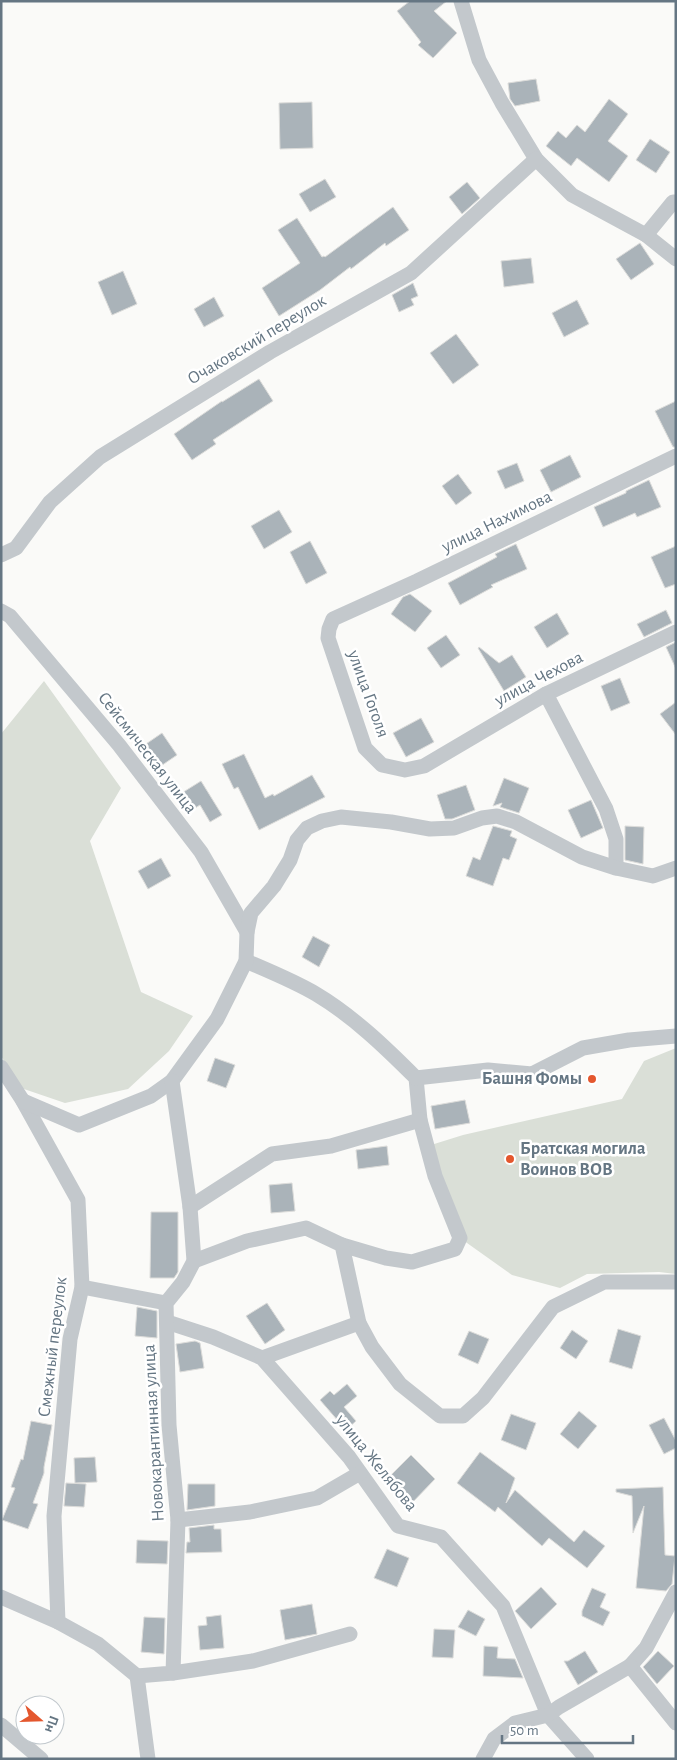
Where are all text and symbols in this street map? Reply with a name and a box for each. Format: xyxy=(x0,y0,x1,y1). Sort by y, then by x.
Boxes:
street label: Очаковский переулок xyxy=(185,291,330,388)
street label: улица Нахимова xyxy=(438,488,555,557)
street label: улица Гоголя xyxy=(344,647,392,740)
street label: улица Чехова xyxy=(491,648,586,710)
street label: Сейсмическая улица xyxy=(94,689,200,817)
place label: Башня Фомы xyxy=(482,1070,582,1088)
marker: Башня Фомы xyxy=(586,1073,598,1085)
place label: Братская могила Воинов ВОВ xyxy=(520,1140,646,1179)
marker: Братская могила Воинов ВОВ xyxy=(504,1153,516,1165)
street label: Смежный переулок xyxy=(35,1275,71,1418)
street label: Новокарантинная улица xyxy=(140,1344,168,1522)
street label: улица Желябова xyxy=(331,1410,421,1515)
north arrow xyxy=(15,1695,65,1745)
scale bar xyxy=(502,1712,633,1744)
text: Пн xyxy=(42,1714,61,1735)
text: 50 m xyxy=(510,1723,539,1738)

